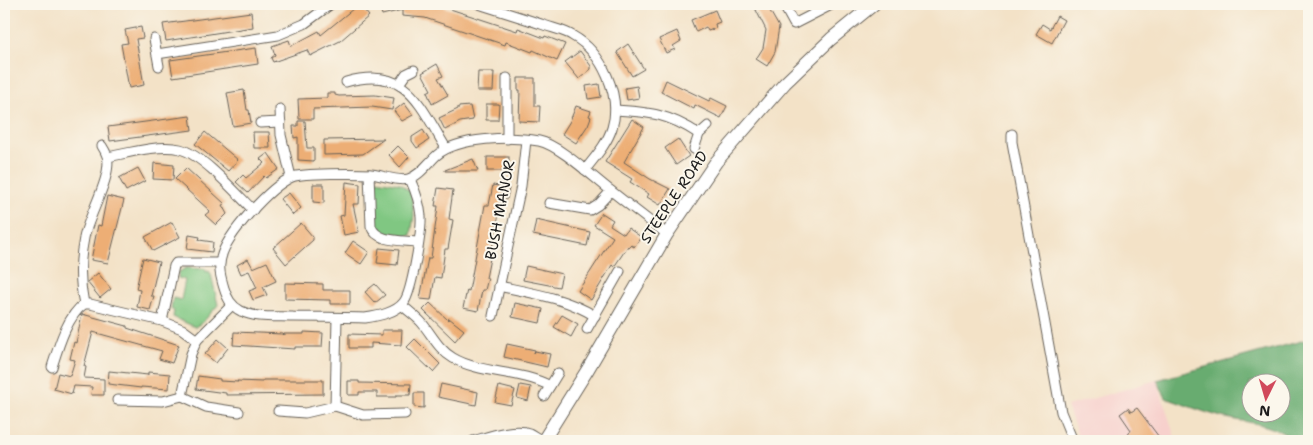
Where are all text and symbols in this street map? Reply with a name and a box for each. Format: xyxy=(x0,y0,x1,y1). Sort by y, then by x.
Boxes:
street label: STEEPLE ROAD xyxy=(636,147,712,247)
street label: BUSH MANOR xyxy=(481,159,519,261)
north arrow xyxy=(1240,372,1290,422)
text: N xyxy=(1259,402,1271,420)

